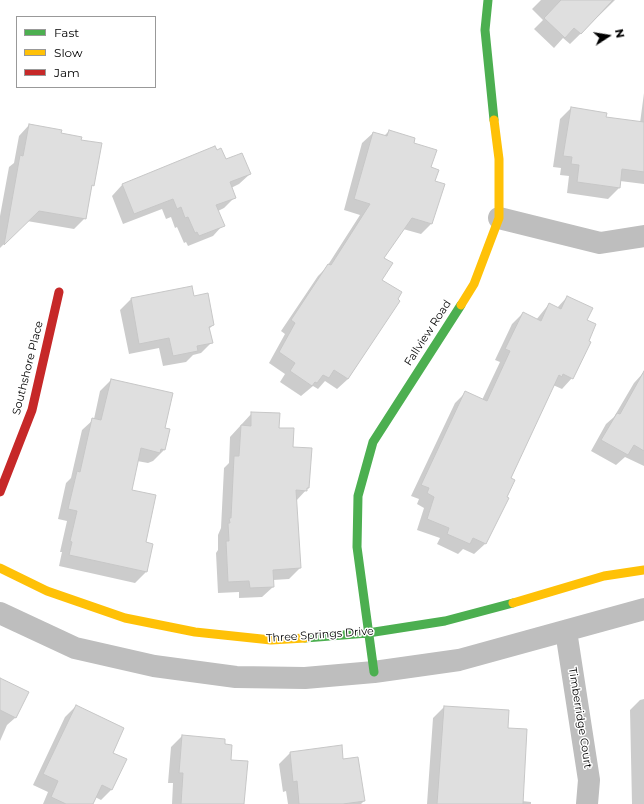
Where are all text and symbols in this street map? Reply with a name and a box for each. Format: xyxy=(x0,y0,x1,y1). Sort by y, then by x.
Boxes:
legend xyxy=(16,16,156,88)
north arrow xyxy=(588,16,628,56)
text: Fast xyxy=(54,25,79,40)
text: N xyxy=(612,28,628,39)
text: Slow xyxy=(54,45,83,60)
text: Jam xyxy=(54,65,80,80)
street label: Fallview Road xyxy=(402,298,454,368)
street label: Southshore Place xyxy=(10,320,46,416)
street label: Three Springs Drive xyxy=(266,625,374,645)
street label: Timberridge Court xyxy=(565,667,595,769)

